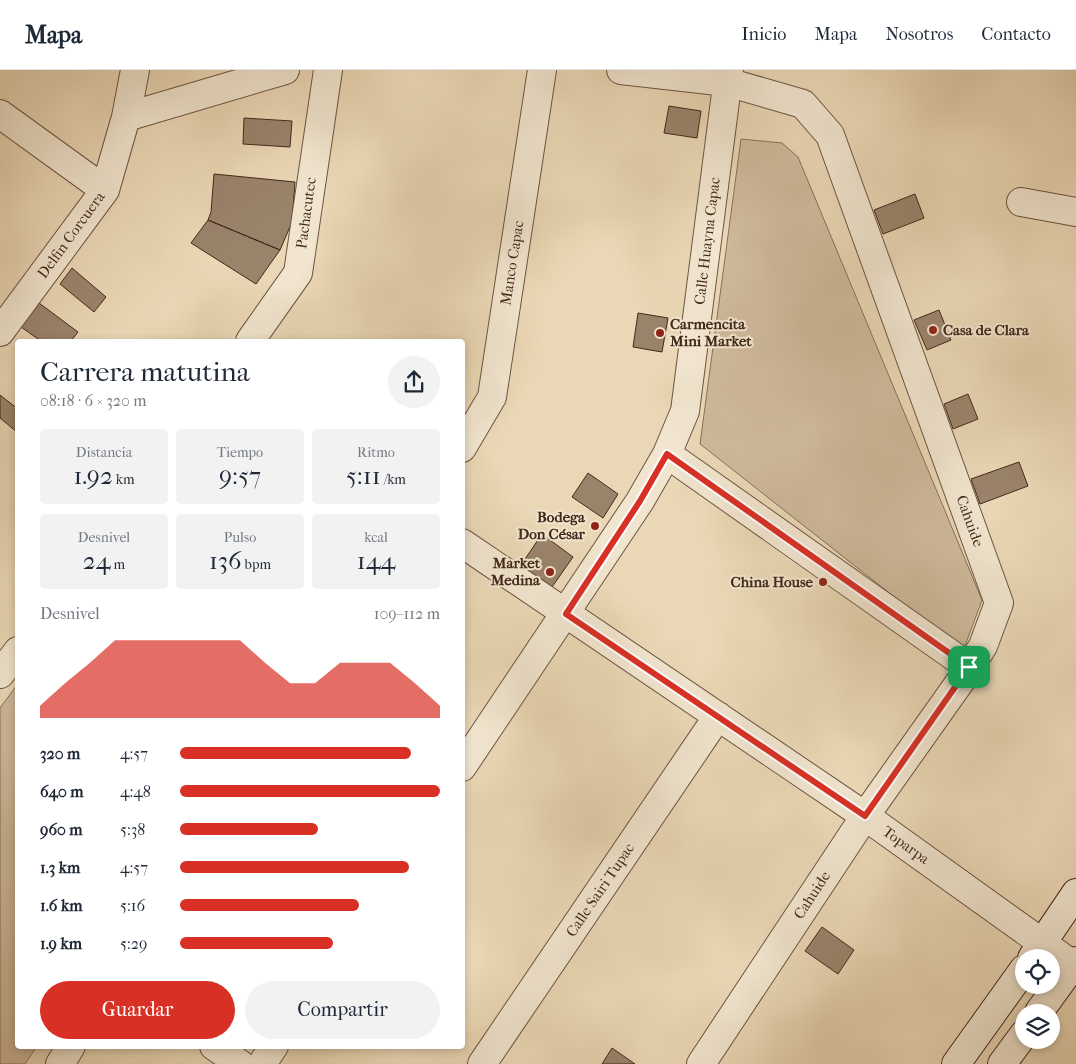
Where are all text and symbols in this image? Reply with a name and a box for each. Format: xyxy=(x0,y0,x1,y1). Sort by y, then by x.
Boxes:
text: Mapa xyxy=(25,21,82,49)
text: Inicio xyxy=(742,24,787,45)
text: Mapa xyxy=(815,24,857,45)
text: Nosotros xyxy=(885,24,953,45)
text: Contacto xyxy=(981,24,1051,45)
street label: Pachacutec xyxy=(292,176,320,250)
street label: Calle Huayna Capac xyxy=(690,176,724,306)
street label: Delfin Corcuera xyxy=(33,187,109,282)
street label: Manco Capac xyxy=(496,219,528,307)
place label: Carmencita Mini Market xyxy=(669,315,752,350)
place label: Casa de Clara xyxy=(943,321,1030,339)
marker: Casa de Clara xyxy=(927,324,939,336)
marker: Carmencita Mini Market xyxy=(654,327,666,339)
text: Carrera matutina xyxy=(40,355,250,388)
button: share xyxy=(388,356,440,408)
text: 08:18 · 6 × 320 m xyxy=(40,391,147,410)
text: Distancia xyxy=(76,444,132,461)
text: Tiempo xyxy=(217,444,263,461)
text: Ritmo xyxy=(357,444,395,461)
text: 1.92 xyxy=(73,461,113,490)
text: 9:57 xyxy=(219,461,261,490)
text: 5:11 xyxy=(346,461,381,490)
text: km xyxy=(113,471,135,488)
text: /km xyxy=(381,471,406,488)
street label: Cahuide xyxy=(952,493,988,550)
place label: Bodega Don César xyxy=(518,508,586,543)
marker: Bodega Don César xyxy=(589,520,601,532)
text: Desnivel xyxy=(78,529,130,546)
text: Pulso xyxy=(224,529,256,546)
text: kcal xyxy=(364,529,388,546)
text: 24 xyxy=(83,546,110,575)
text: 136 xyxy=(209,546,242,575)
text: 144 xyxy=(357,546,395,575)
place label: Market Medina xyxy=(490,554,541,589)
text: m xyxy=(110,556,125,573)
text: bpm xyxy=(242,556,271,573)
marker: Market Medina xyxy=(544,566,556,578)
place label: China House xyxy=(731,573,814,591)
marker: China House xyxy=(817,576,829,588)
text: Desnivel xyxy=(40,604,100,623)
text: 109–112 m xyxy=(374,604,440,623)
pin xyxy=(948,646,990,688)
icon: arrive xyxy=(955,653,983,681)
text: 320 m xyxy=(40,744,80,763)
text: 4:57 xyxy=(120,744,148,763)
text: 640 m xyxy=(40,782,84,801)
text: 4:48 xyxy=(120,782,151,801)
text: 960 m xyxy=(40,820,83,839)
text: 5:38 xyxy=(120,820,145,839)
street label: Toparpa xyxy=(879,822,934,869)
street label: Calle Sairi Tupac xyxy=(562,839,638,940)
text: 1.3 km xyxy=(40,858,80,877)
text: 4:57 xyxy=(120,858,148,877)
street label: Cahuide xyxy=(790,867,834,922)
text: 1.6 km xyxy=(40,896,82,915)
text: 5:16 xyxy=(120,896,145,915)
text: 1.9 km xyxy=(40,934,82,953)
text: 5:29 xyxy=(120,934,147,953)
map controls xyxy=(1015,949,1060,1049)
button: locate xyxy=(1015,949,1060,994)
button: Guardar xyxy=(40,981,235,1039)
button: Compartir xyxy=(245,981,440,1039)
button: layers xyxy=(1015,1004,1060,1049)

